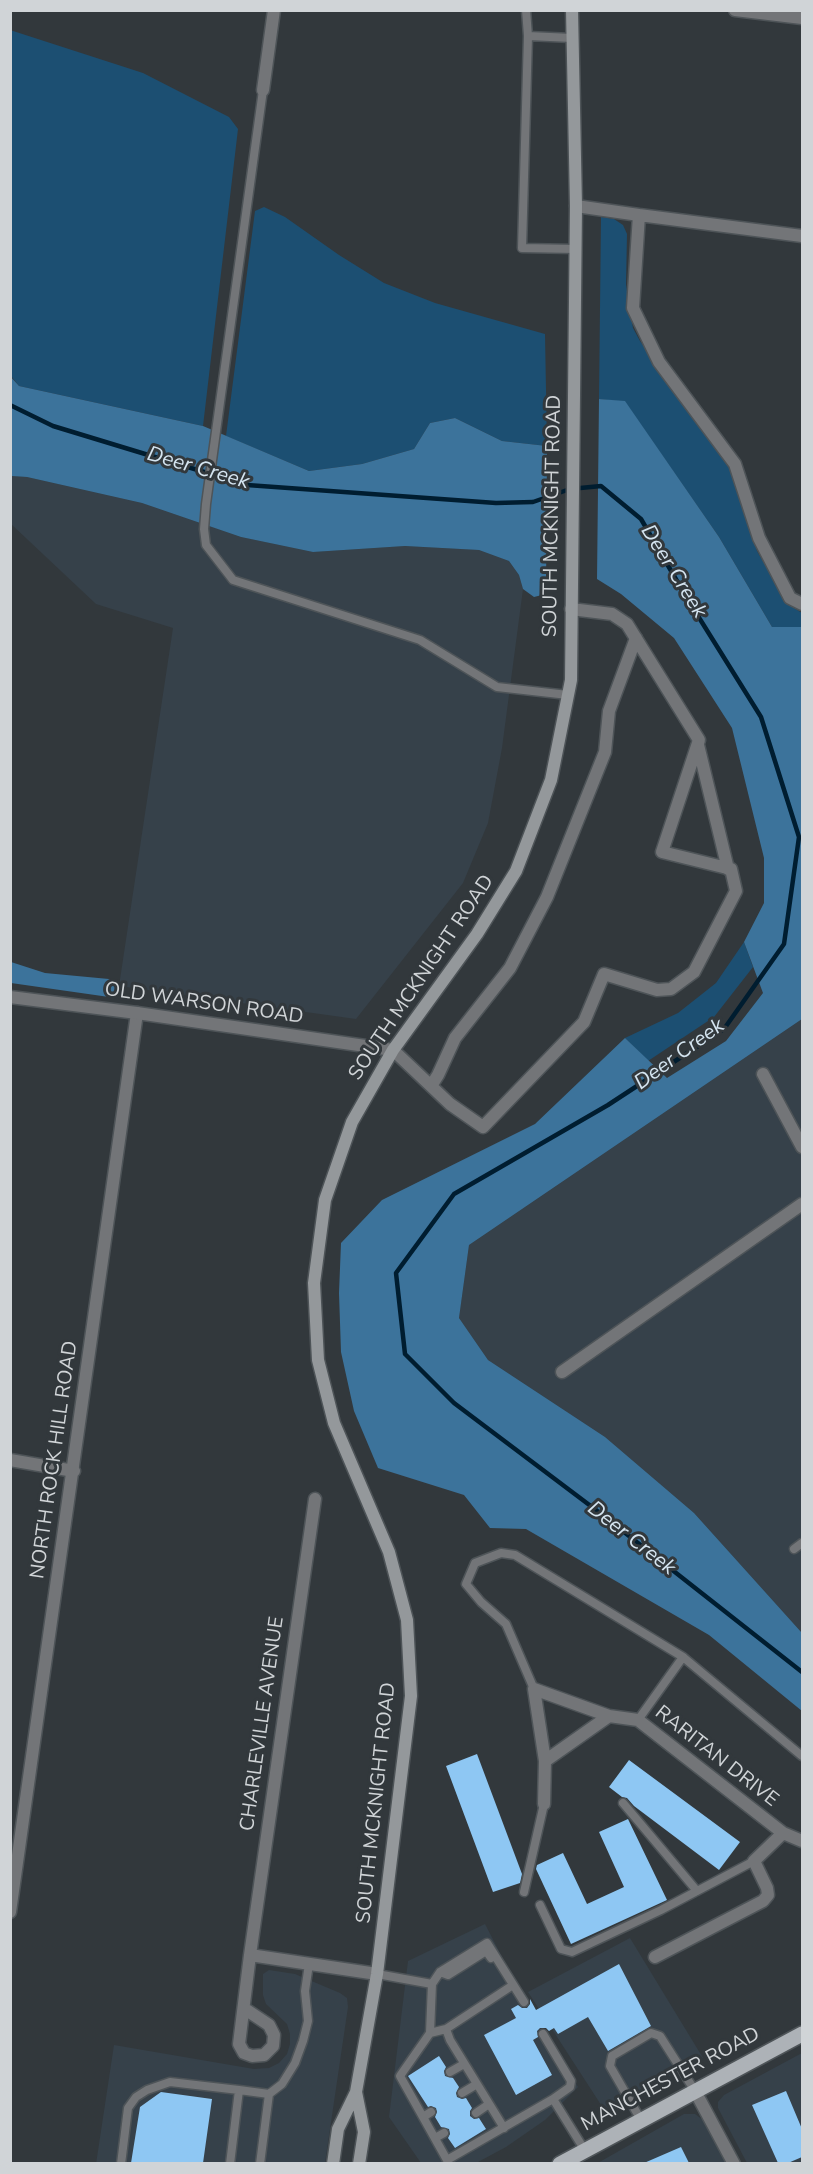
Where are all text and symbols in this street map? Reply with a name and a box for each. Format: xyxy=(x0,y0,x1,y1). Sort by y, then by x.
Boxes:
street label: SOUTH MCKNIGHT ROAD xyxy=(539,395,567,637)
water label: Deer Creek xyxy=(144,442,252,496)
water label: Deer Creek xyxy=(634,521,712,623)
street label: SOUTH MCKNIGHT ROAD xyxy=(344,871,500,1085)
street label: OLD WARSON ROAD xyxy=(103,978,305,1030)
water label: Deer Creek xyxy=(630,1014,730,1096)
street label: NORTH ROCK HILL ROAD xyxy=(26,1339,84,1581)
water label: Deer Creek xyxy=(582,1497,680,1581)
street label: CHARLEVILLE AVENUE xyxy=(236,1615,290,1833)
street label: SOUTH MCKNIGHT ROAD xyxy=(352,1681,402,1925)
street label: RARITAN DRIVE xyxy=(649,1701,783,1813)
street label: MANCHESTER ROAD xyxy=(578,2023,764,2137)

